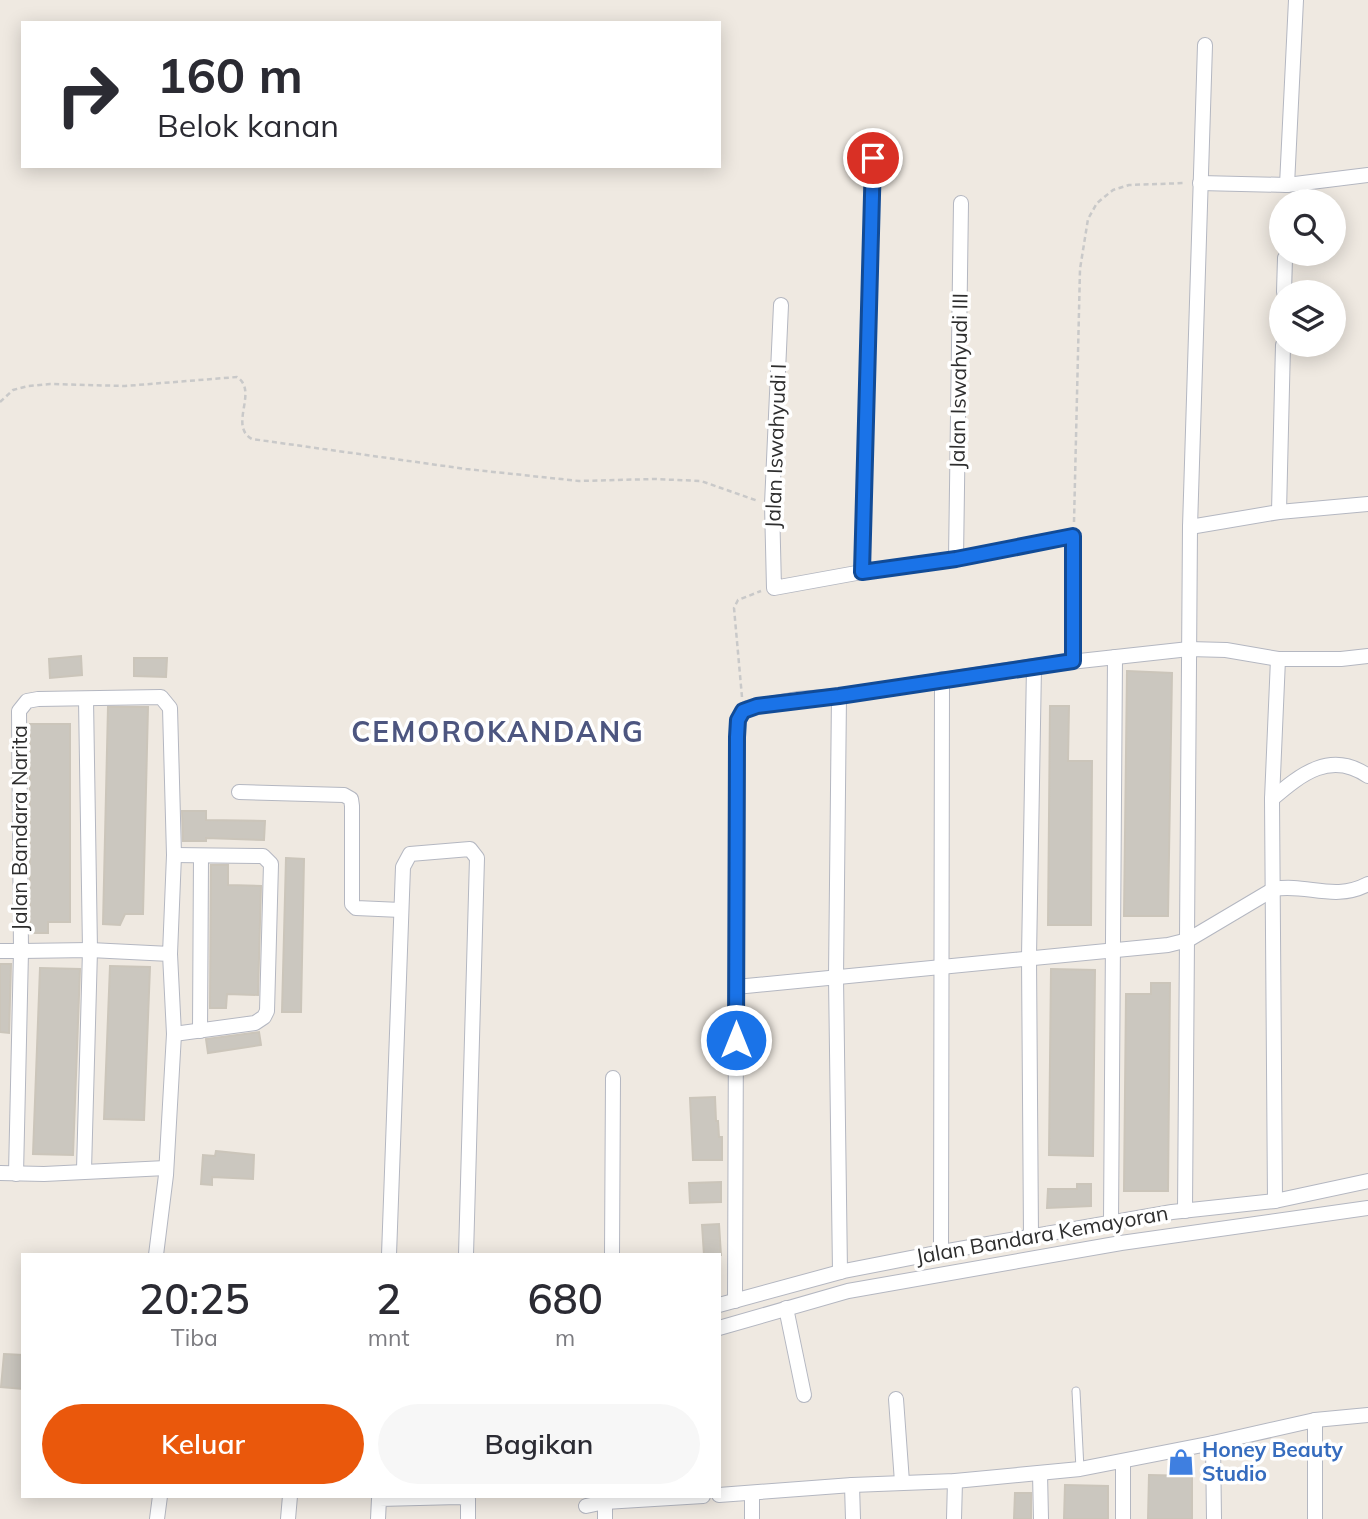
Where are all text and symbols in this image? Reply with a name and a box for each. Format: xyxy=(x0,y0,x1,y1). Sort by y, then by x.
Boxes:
text: 160 m xyxy=(157,44,303,105)
icon: right xyxy=(42,49,133,140)
text: Belok kanan xyxy=(157,105,339,145)
pin xyxy=(843,128,903,188)
icon: arrive xyxy=(854,139,892,177)
map controls xyxy=(1269,189,1346,357)
button: search xyxy=(1269,189,1346,266)
button: layers xyxy=(1269,280,1346,357)
street label: Jalan Iswahyudi III xyxy=(943,293,973,469)
street label: Jalan Iswahyudi I xyxy=(759,363,791,529)
district label: CEMOROKANDANG xyxy=(351,714,645,749)
street label: Jalan Bandara Narita xyxy=(6,725,32,931)
position arrow xyxy=(699,1003,773,1077)
street label: Jalan Bandara Kemayoran xyxy=(914,1199,1170,1269)
text: 20:25 xyxy=(139,1272,250,1325)
text: 2 xyxy=(376,1272,401,1325)
text: 680 xyxy=(527,1272,603,1325)
text: Tiba xyxy=(171,1323,218,1352)
text: mnt xyxy=(368,1323,409,1352)
text: m xyxy=(555,1323,575,1352)
button: Keluar xyxy=(42,1404,364,1484)
button: Bagikan xyxy=(378,1404,700,1484)
place label: Honey Beauty Studio xyxy=(1202,1436,1344,1486)
shop icon: Honey Beauty Studio xyxy=(1166,1447,1196,1477)

